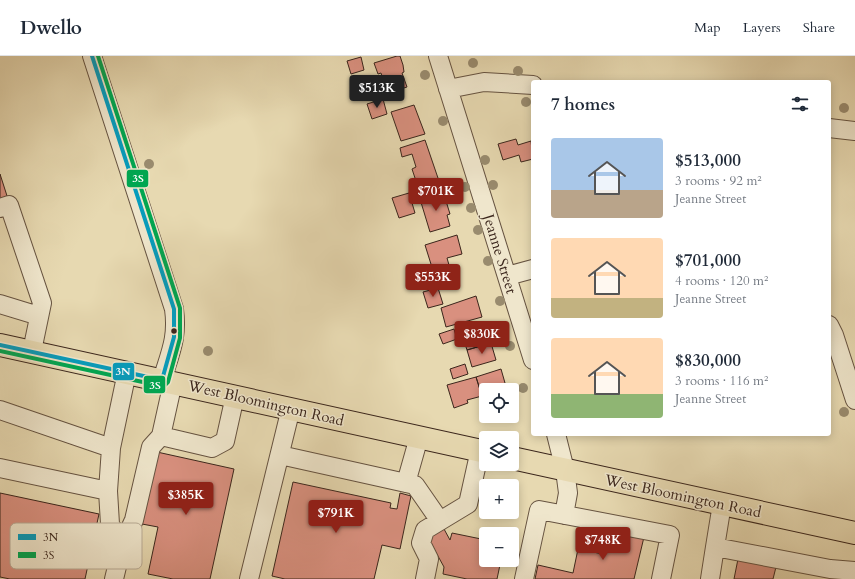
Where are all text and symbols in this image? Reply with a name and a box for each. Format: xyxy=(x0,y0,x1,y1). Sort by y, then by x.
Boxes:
text: Dwello xyxy=(20,15,82,41)
text: Map xyxy=(694,18,721,37)
text: Layers xyxy=(743,18,781,37)
text: Share xyxy=(803,18,835,37)
pin: $513K xyxy=(349,75,405,109)
text: $513K xyxy=(358,79,396,97)
text: 7 homes xyxy=(551,93,615,116)
icon: filters xyxy=(789,93,811,115)
text: $513,000 xyxy=(675,149,741,172)
icon: home xyxy=(583,154,631,202)
line badge: 3S xyxy=(126,169,149,188)
text: 3S xyxy=(132,171,144,186)
text: 3 rooms · 92 m² xyxy=(675,172,762,190)
pin: $701K xyxy=(408,178,464,212)
text: $701K xyxy=(417,182,455,200)
text: Jeanne Street xyxy=(675,190,746,208)
street label: Jeanne Street xyxy=(478,210,522,297)
text: $701,000 xyxy=(675,249,741,272)
icon: home xyxy=(583,254,631,302)
pin: $553K xyxy=(405,264,461,298)
text: $553K xyxy=(414,268,452,286)
text: 4 rooms · 120 m² xyxy=(675,272,768,290)
text: Jeanne Street xyxy=(675,290,746,308)
pin: $830K xyxy=(454,321,510,355)
text: $830K xyxy=(463,325,501,343)
unlabelled marker xyxy=(169,326,179,336)
text: $830,000 xyxy=(675,349,741,372)
icon: home xyxy=(583,354,631,402)
line badge: 3N xyxy=(112,362,135,381)
text: 3N xyxy=(115,364,131,379)
text: 3 rooms · 116 m² xyxy=(675,372,768,390)
line badge: 3S xyxy=(143,375,166,394)
street label: West Bloomington Road xyxy=(185,375,346,431)
text: 3S xyxy=(149,378,161,393)
map controls xyxy=(479,383,519,567)
button: locate xyxy=(479,383,519,423)
text: Jeanne Street xyxy=(675,390,746,408)
button: layers xyxy=(479,431,519,471)
street label: West Bloomington Road xyxy=(602,469,763,522)
button: + xyxy=(479,479,519,519)
pin: $385K xyxy=(158,482,214,516)
text: $385K xyxy=(167,486,205,504)
pin: $791K xyxy=(308,500,364,534)
text: $791K xyxy=(317,504,355,522)
legend xyxy=(10,523,142,569)
button: − xyxy=(479,527,519,567)
pin: $748K xyxy=(575,527,631,561)
text: 3N xyxy=(43,530,59,545)
text: $748K xyxy=(584,531,622,549)
text: 3S xyxy=(43,548,55,563)

